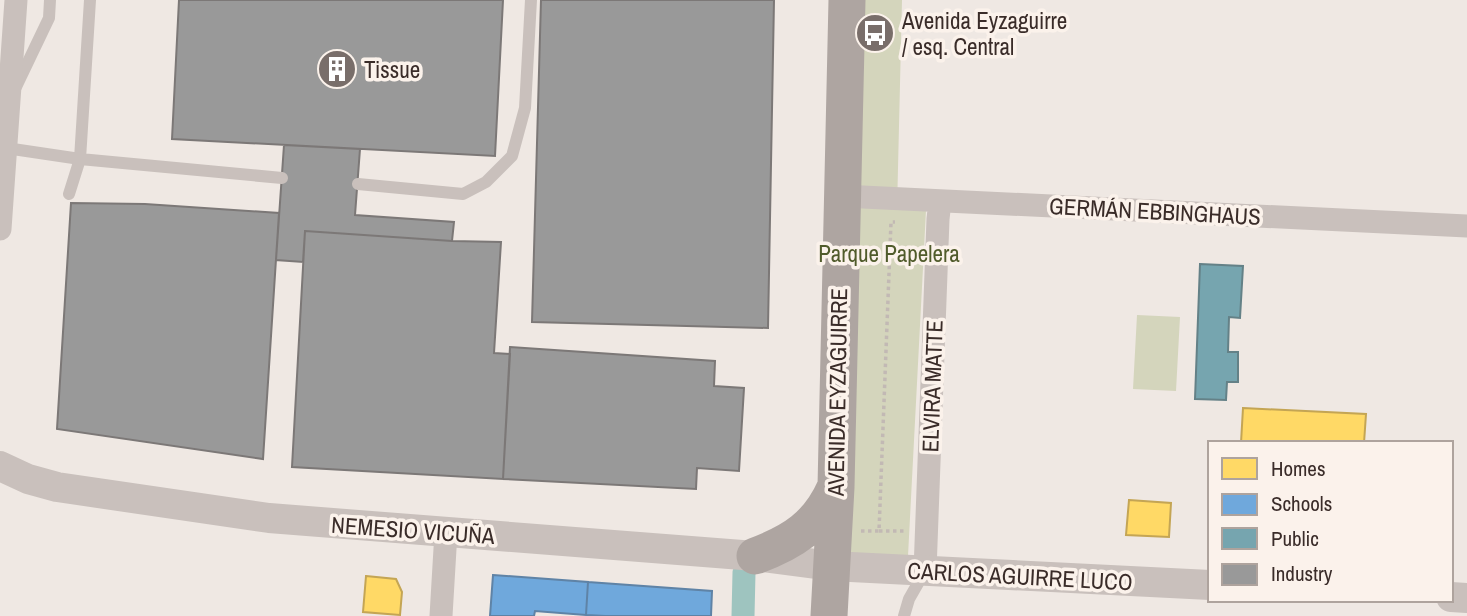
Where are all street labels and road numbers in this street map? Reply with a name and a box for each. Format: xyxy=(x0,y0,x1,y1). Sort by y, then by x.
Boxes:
street label: GERMÁN EBBINGHAUS xyxy=(1048,190,1262,232)
street label: AVENIDA EYZAGUIRRE xyxy=(820,288,854,497)
street label: ELVIRA MATTE xyxy=(914,319,950,453)
street label: NEMESIO VICUÑA xyxy=(330,509,496,551)
street label: CARLOS AGUIRRE LUCO xyxy=(907,555,1133,597)

